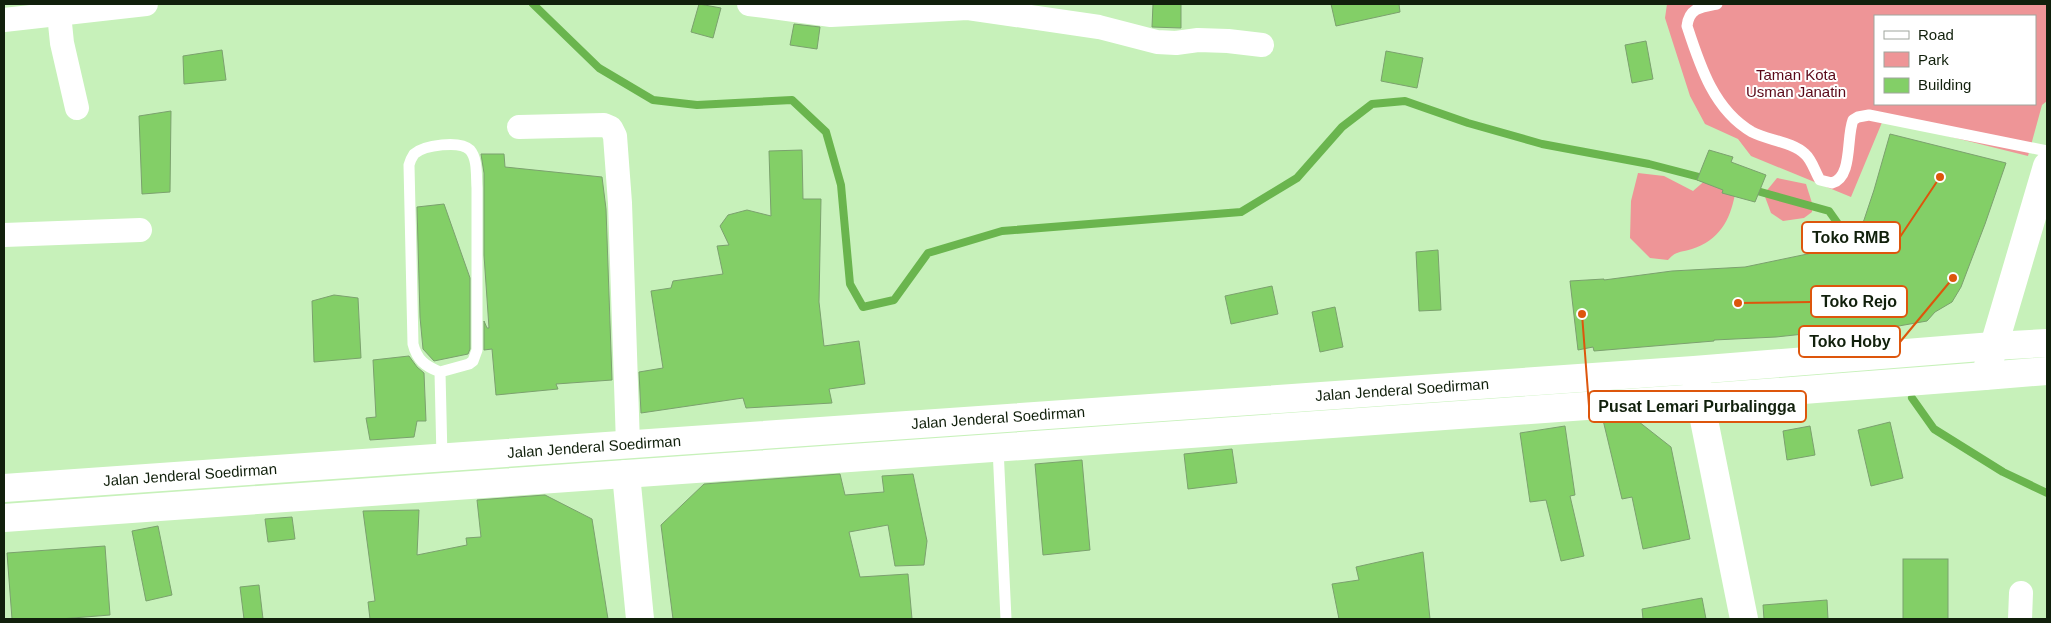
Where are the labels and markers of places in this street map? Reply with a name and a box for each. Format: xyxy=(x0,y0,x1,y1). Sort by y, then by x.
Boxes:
callout: Toko RMB xyxy=(1802,222,1900,253)
callout: Toko Rejo xyxy=(1811,286,1907,317)
callout: Toko Hoby xyxy=(1799,326,1900,357)
callout: Pusat Lemari Purbalingga xyxy=(1589,391,1806,422)

